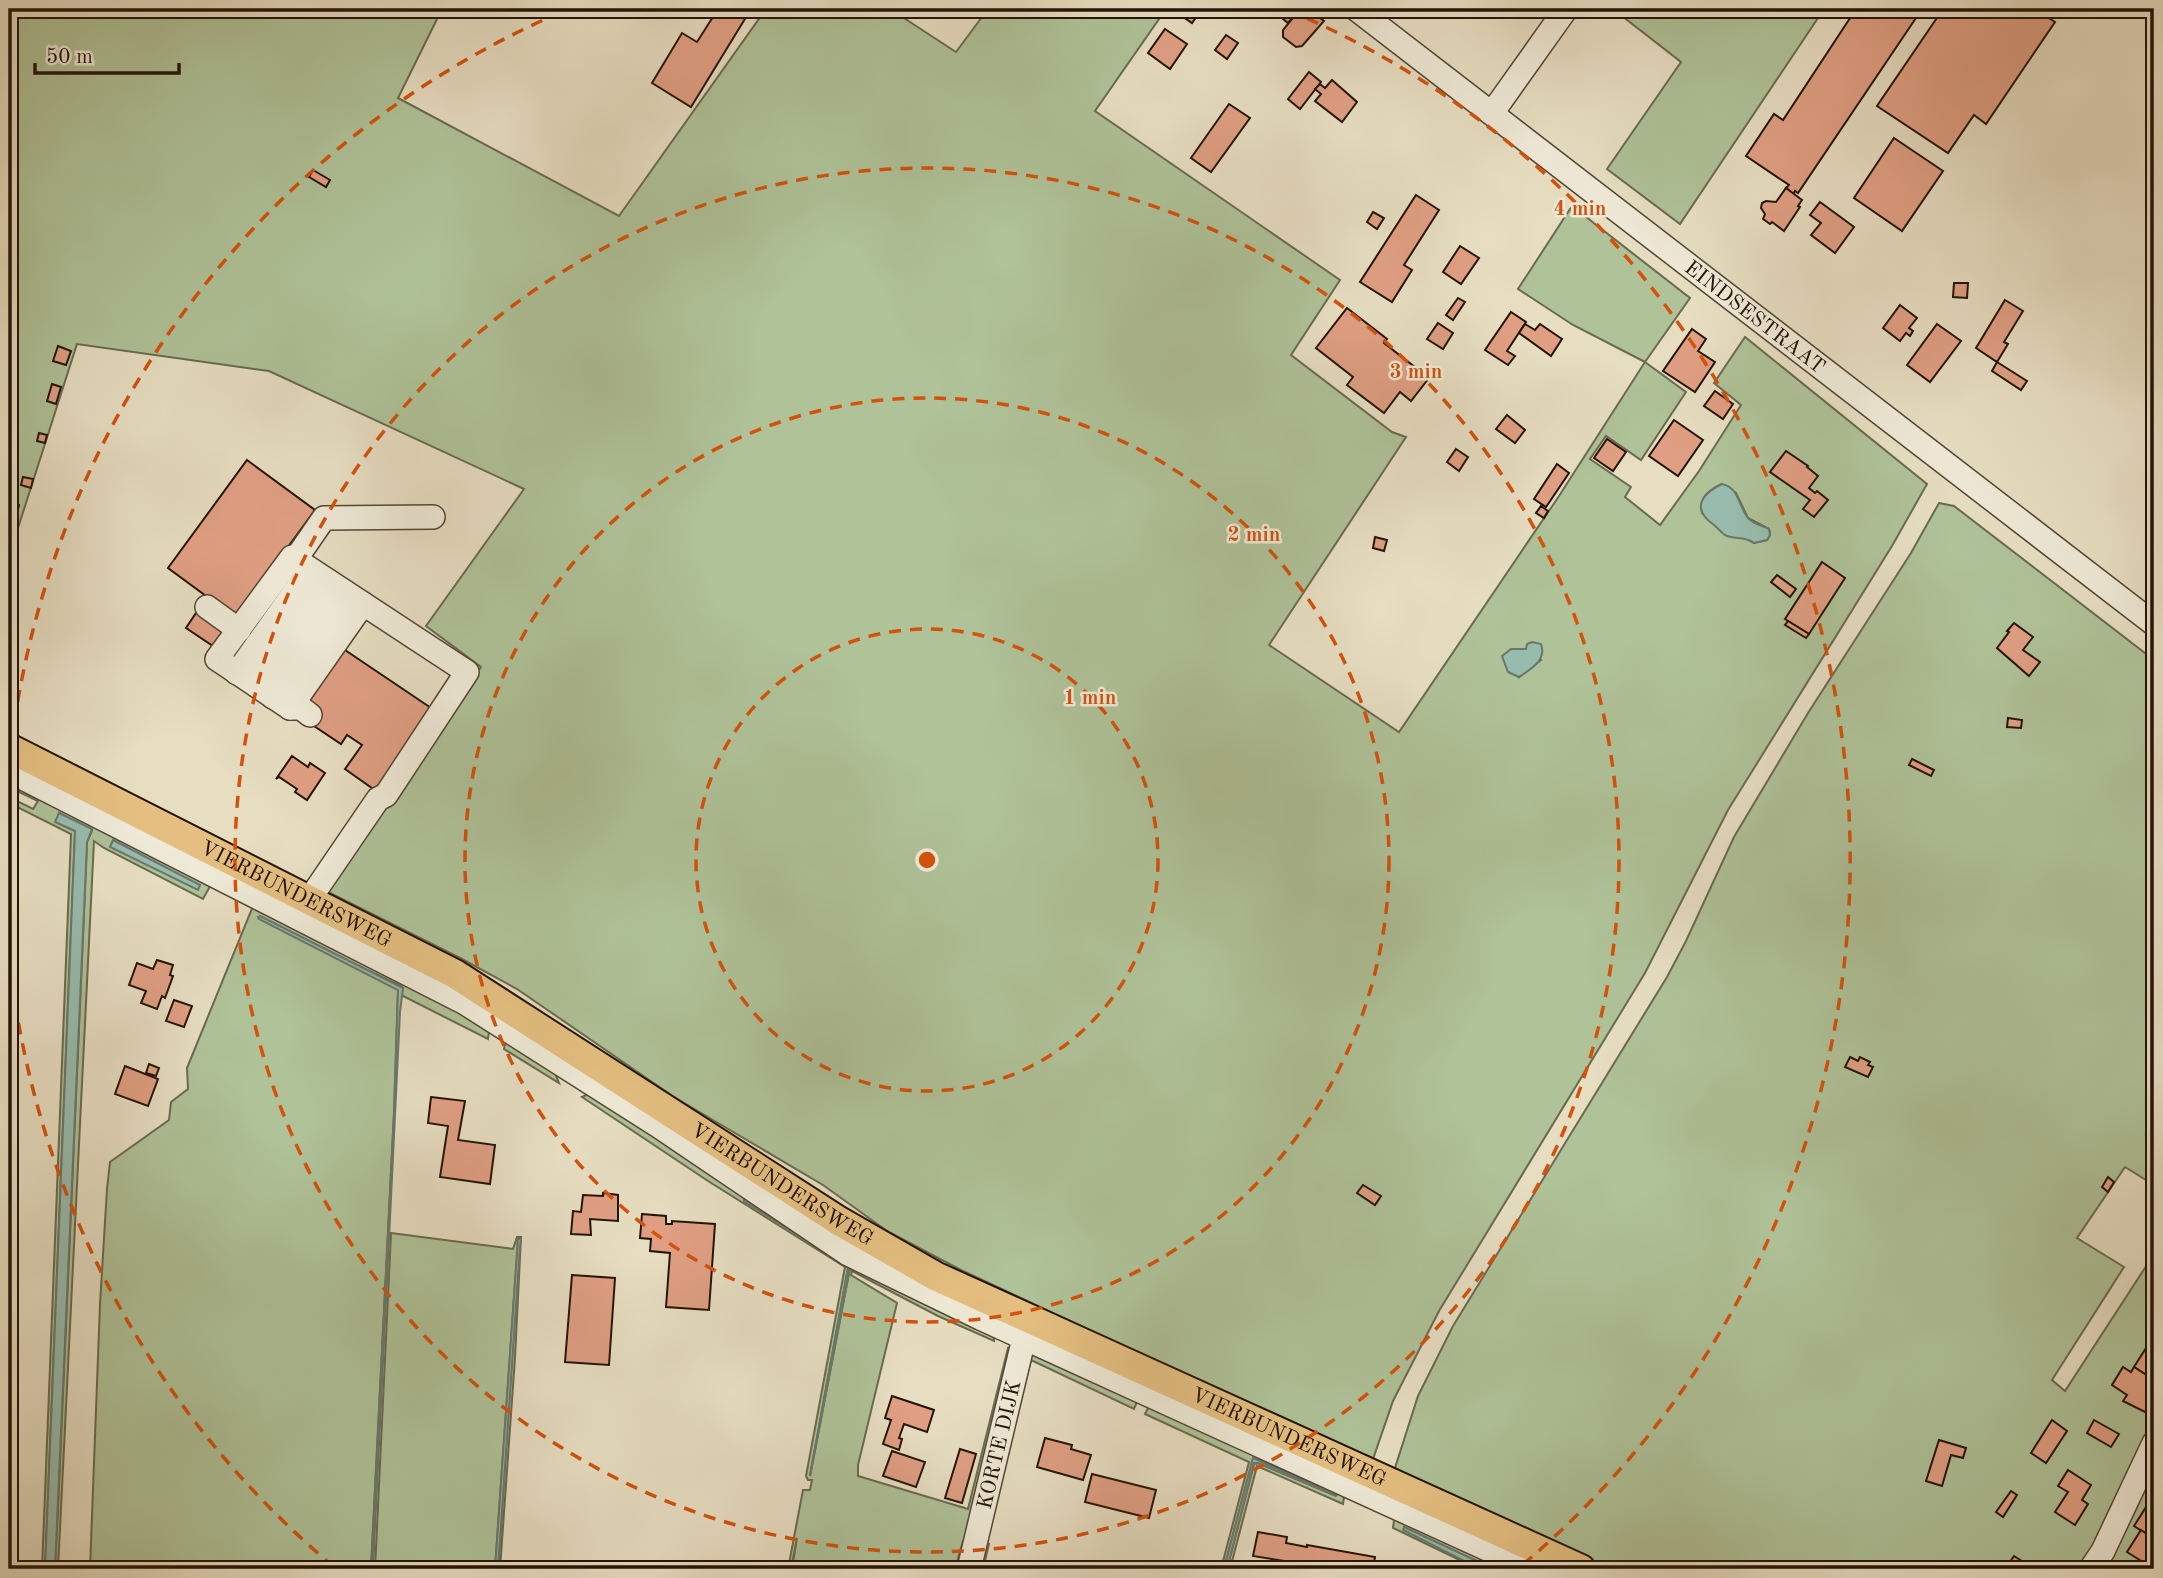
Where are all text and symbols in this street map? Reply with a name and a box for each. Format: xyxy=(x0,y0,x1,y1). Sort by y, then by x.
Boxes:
scale bar xyxy=(35,32,178,76)
text: 50 m xyxy=(46,47,93,68)
text: 4 min xyxy=(1554,199,1606,220)
street label: EINDSESTRAAT xyxy=(1680,257,1828,378)
text: 3 min xyxy=(1390,362,1442,383)
text: 2 min xyxy=(1228,525,1280,546)
text: 1 min xyxy=(1064,688,1116,709)
street label: VIERBUNDERSWEG xyxy=(196,838,395,952)
centre of rings xyxy=(915,848,939,872)
street label: VIERBUNDERSWEG xyxy=(687,1120,877,1250)
street label: KORTE DIJK xyxy=(975,1378,1026,1512)
street label: VIERBUNDERSWEG xyxy=(1188,1385,1389,1491)

